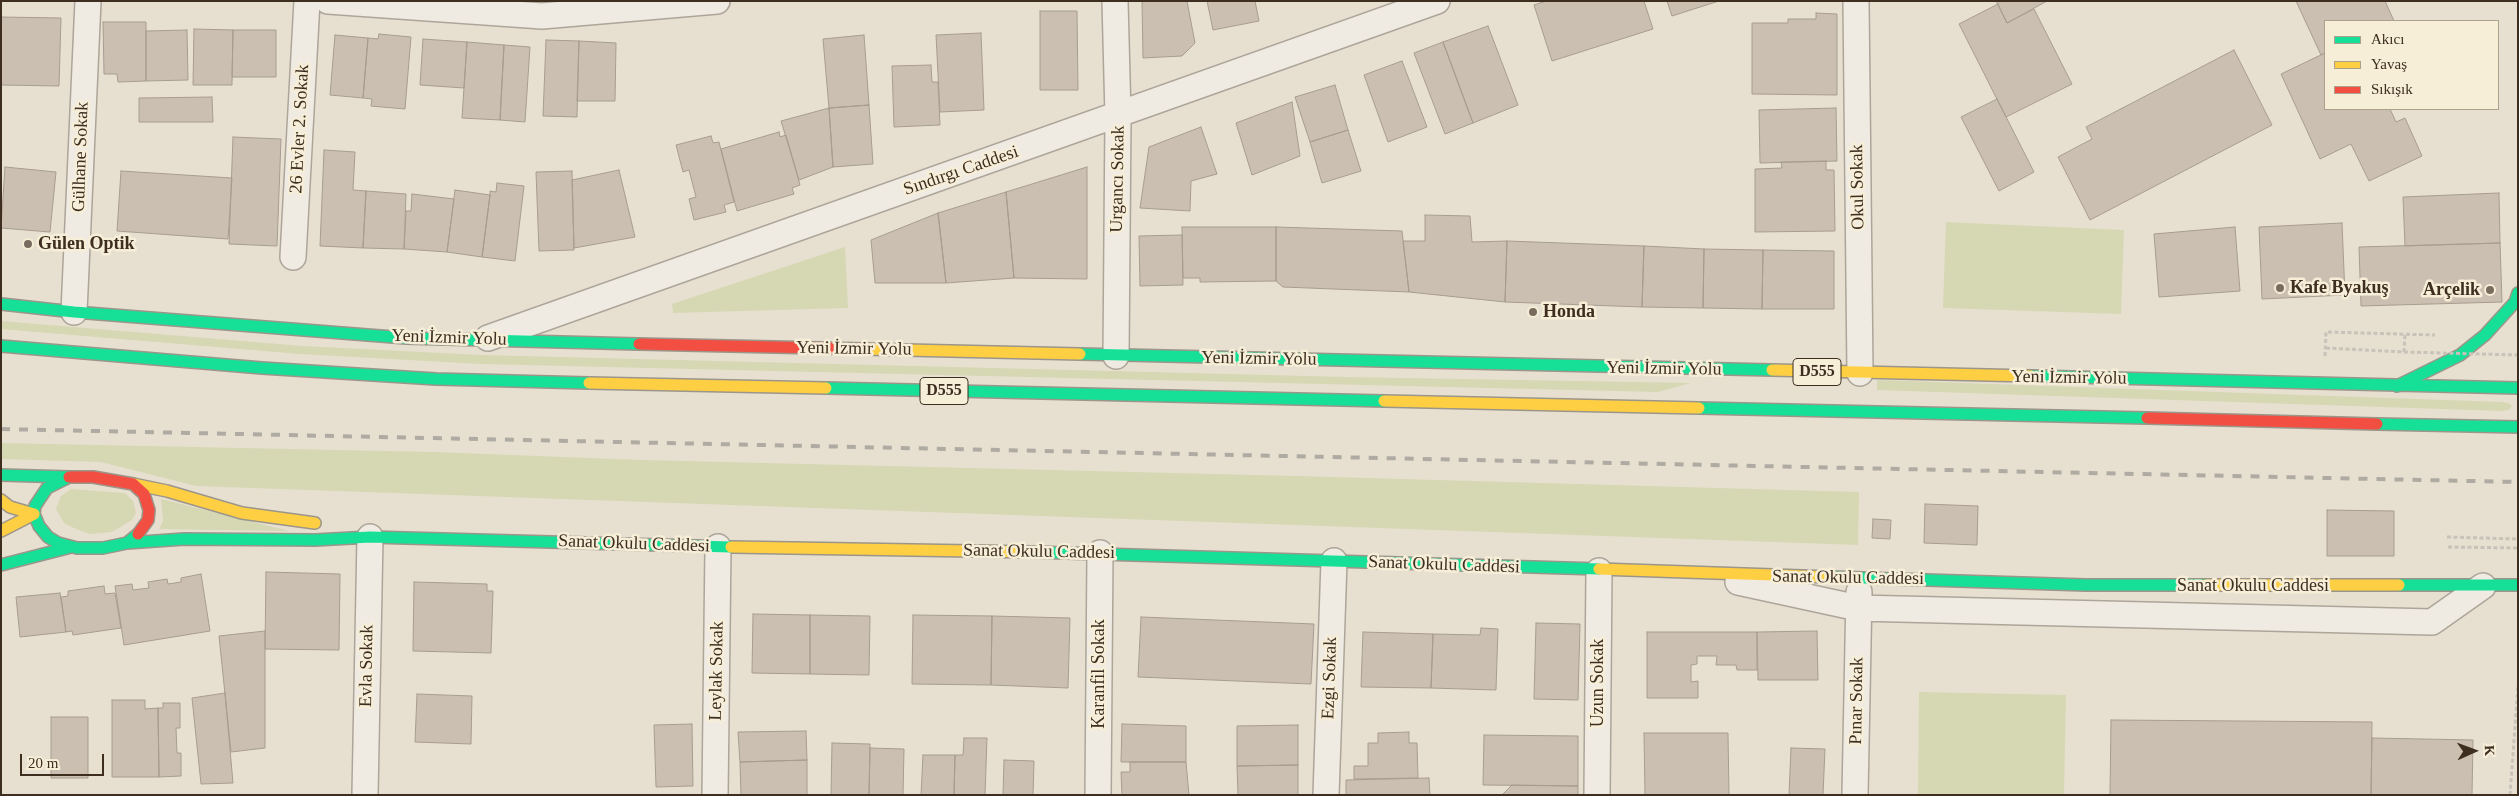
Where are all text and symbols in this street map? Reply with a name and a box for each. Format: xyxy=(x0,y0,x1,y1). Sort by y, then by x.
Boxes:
legend xyxy=(2324,20,2499,110)
text: Akıcı xyxy=(2371,31,2404,47)
text: Yavaş xyxy=(2371,56,2407,72)
street label: 26 Evler 2. Sokak xyxy=(286,64,314,194)
text: Sıkışık xyxy=(2371,81,2413,97)
street label: Gülhane Sokak xyxy=(68,101,94,213)
street label: Urgancı Sokak xyxy=(1106,125,1130,233)
street label: Sındırgı Caddesi xyxy=(901,141,1021,201)
street label: Okul Sokak xyxy=(1846,144,1870,230)
place label: Gülen Optik xyxy=(38,233,135,255)
marker: Gülen Optik xyxy=(22,238,34,250)
place label: Kafe Byakuş xyxy=(2290,277,2389,299)
place label: Arçelik xyxy=(2423,279,2480,301)
marker: Kafe Byakuş xyxy=(2274,282,2286,294)
marker: Arçelik xyxy=(2484,284,2496,296)
place label: Honda xyxy=(1543,301,1595,323)
marker: Honda xyxy=(1527,306,1539,318)
street label: Yeni İzmir Yolu xyxy=(391,325,507,351)
street label: Yeni İzmir Yolu xyxy=(796,337,912,361)
street label: Yeni İzmir Yolu xyxy=(1201,347,1317,371)
street label: Yeni İzmir Yolu xyxy=(1606,357,1722,381)
road number: D555 xyxy=(1793,358,1841,386)
street label: Yeni İzmir Yolu xyxy=(2011,366,2127,390)
road number: D555 xyxy=(920,378,968,404)
street label: Sanat Okulu Caddesi xyxy=(558,531,710,557)
street label: Sanat Okulu Caddesi xyxy=(963,540,1115,564)
street label: Sanat Okulu Caddesi xyxy=(1368,552,1520,578)
street label: Sanat Okulu Caddesi xyxy=(1772,566,1924,590)
street label: Sanat Okulu Caddesi xyxy=(2177,575,2329,597)
street label: Karanfil Sokak xyxy=(1088,619,1110,729)
street label: Leylak Sokak xyxy=(705,621,729,721)
street label: Evla Sokak xyxy=(355,625,379,707)
street label: Ezgi Sokak xyxy=(1318,636,1342,720)
street label: Uzun Sokak xyxy=(1587,639,1609,727)
street label: Pınar Sokak xyxy=(1845,657,1869,745)
north arrow xyxy=(2449,726,2499,776)
scale bar xyxy=(22,744,106,776)
text: K xyxy=(2482,745,2497,756)
text: 20 m xyxy=(28,755,58,771)

